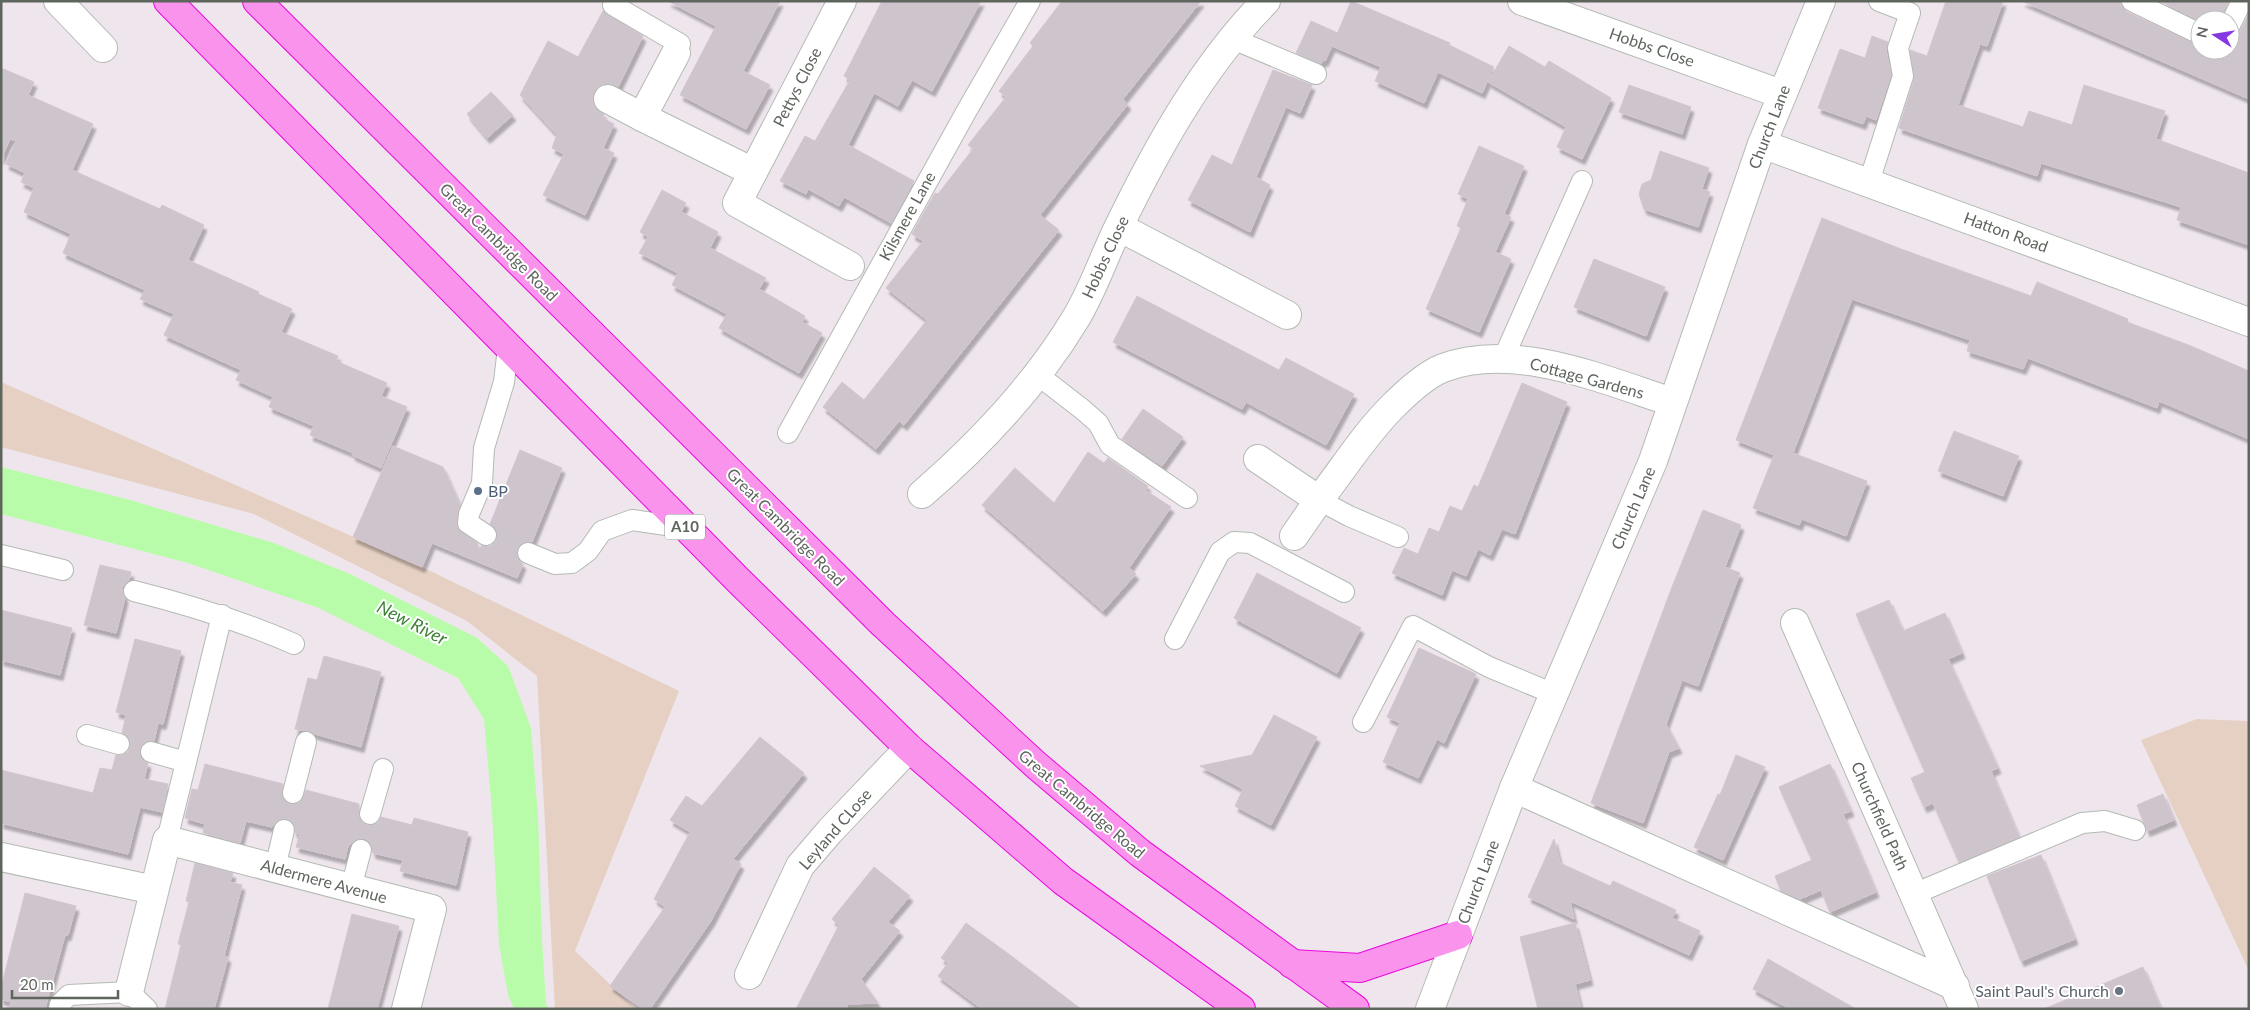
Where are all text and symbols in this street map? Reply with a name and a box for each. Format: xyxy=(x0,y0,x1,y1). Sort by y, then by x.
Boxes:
north arrow xyxy=(2190,10,2240,60)
street label: Hobbs Close xyxy=(1607,23,1697,70)
text: N xyxy=(2192,25,2211,39)
street label: Pettys Close xyxy=(768,44,825,130)
street label: Church Lane xyxy=(1744,82,1793,171)
street label: Kilsmere Lane xyxy=(874,168,939,263)
street label: Great Cambridge Road xyxy=(436,179,562,305)
street label: Hatton Road xyxy=(1961,208,2051,256)
street label: Hobbs Close xyxy=(1077,212,1132,301)
street label: Cottage Gardens xyxy=(1528,353,1646,402)
street label: Church Lane xyxy=(1607,463,1659,552)
street label: Great Cambridge Road xyxy=(723,464,849,590)
place label: BP xyxy=(488,481,508,500)
marker: BP xyxy=(472,485,484,497)
road number: A10 xyxy=(665,514,705,540)
water label: New River xyxy=(374,595,452,649)
street label: Great Cambridge Road xyxy=(1015,745,1149,862)
street label: Churchfield Path xyxy=(1848,759,1913,873)
street label: Leyland CLose xyxy=(794,784,875,873)
street label: Church Lane xyxy=(1453,837,1502,926)
street label: Aldermere Avenue xyxy=(259,855,389,907)
scale bar xyxy=(12,968,119,1000)
text: 20 m xyxy=(20,975,54,993)
place label: Saint Paul's Church xyxy=(1975,981,2109,1000)
marker: Saint Paul's Church xyxy=(2113,985,2125,997)

